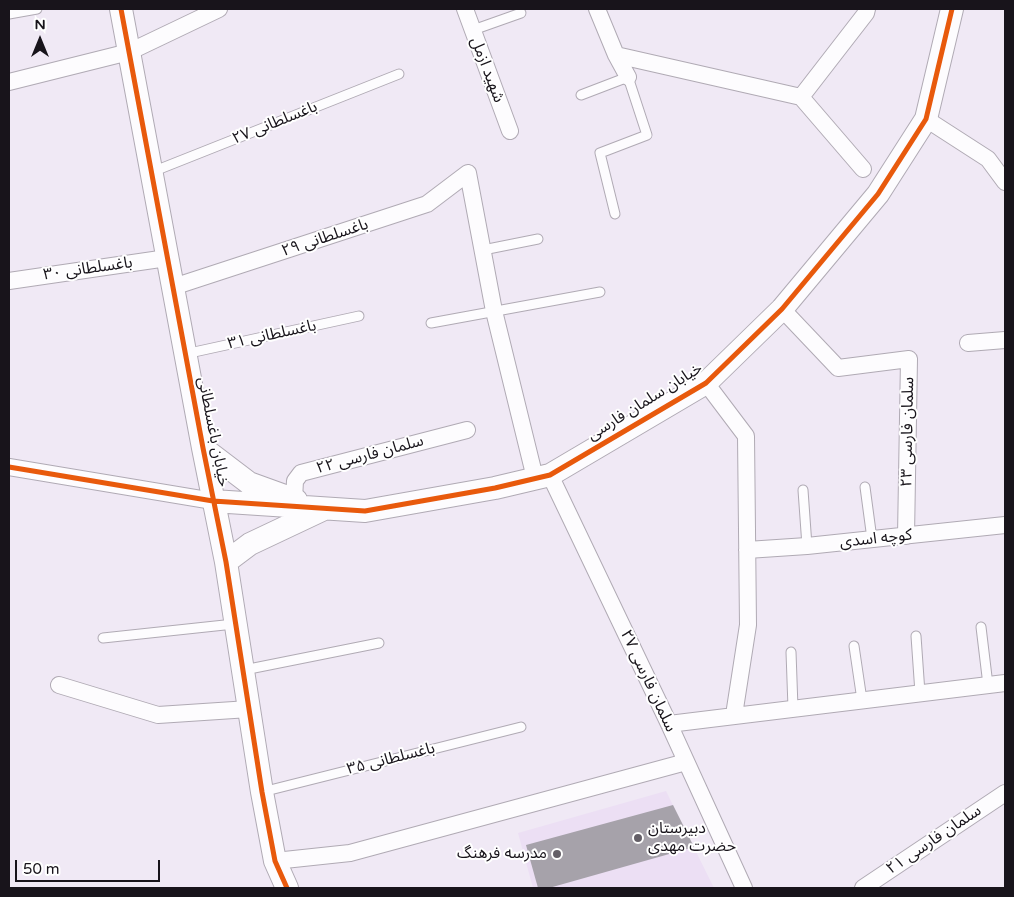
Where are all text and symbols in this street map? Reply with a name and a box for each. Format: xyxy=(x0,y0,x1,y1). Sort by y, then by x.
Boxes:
north arrow xyxy=(15,15,65,65)
text: N xyxy=(34,16,46,33)
street label: شهید ازمل xyxy=(466,35,508,105)
street label: باغسلطانی ۲۷ xyxy=(230,97,320,149)
street label: باغسلطانی ۲۹ xyxy=(279,215,371,261)
street label: باغسلطانی ۳۰ xyxy=(42,253,134,285)
street label: باغسلطانی ۳۱ xyxy=(226,316,318,354)
street label: خیابان سلمان فارسی xyxy=(584,359,706,445)
street label: خیابان باغسلطانی xyxy=(193,375,233,489)
street label: سلمان فارسی ۲۳ xyxy=(897,377,919,487)
street label: سلمان فارسی ۲۲ xyxy=(314,431,426,479)
street label: کوچه اسدی xyxy=(839,526,913,552)
street label: سلمان فارسی ۲۷ xyxy=(616,627,680,735)
street label: باغسلطانی ۳۵ xyxy=(345,739,437,779)
street label: سلمان فارسی ۲۱ xyxy=(883,801,985,879)
place label: دبیرستان حضرت مهدی xyxy=(648,819,736,857)
marker: دبیرستان حضرت مهدی xyxy=(632,832,644,844)
place label: مدرسه فرهنگ xyxy=(457,844,547,864)
marker: مدرسه فرهنگ xyxy=(551,848,563,860)
scale bar xyxy=(18,850,162,882)
text: 50 m xyxy=(23,860,60,878)

